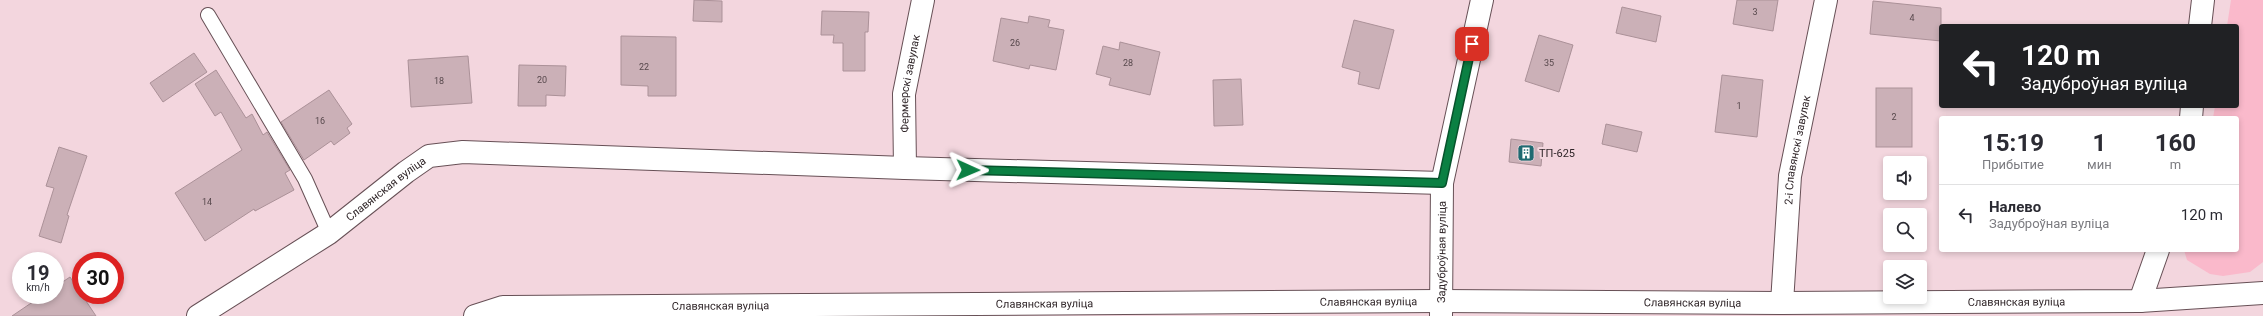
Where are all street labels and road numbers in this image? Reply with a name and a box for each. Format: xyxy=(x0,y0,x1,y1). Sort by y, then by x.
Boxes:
street label: Фермерскі завулак xyxy=(898,33,923,133)
street label: 2-і Славянскі завулак xyxy=(1782,94,1813,205)
street label: Славянская вуліца xyxy=(343,154,428,224)
street label: Задуброўная вуліца xyxy=(1435,201,1449,303)
street label: Славянская вуліца xyxy=(1320,295,1417,309)
street label: Славянская вуліца xyxy=(1968,295,2065,309)
street label: Славянская вуліца xyxy=(1644,296,1741,310)
street label: Славянская вуліца xyxy=(996,297,1093,311)
street label: Славянская вуліца xyxy=(672,299,769,313)

